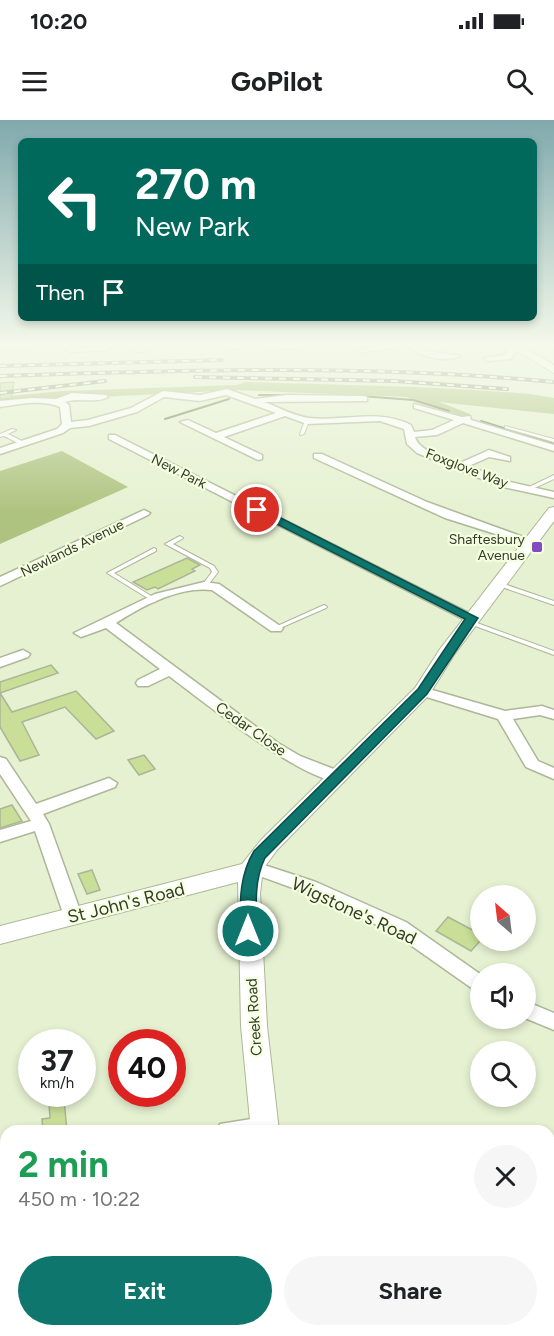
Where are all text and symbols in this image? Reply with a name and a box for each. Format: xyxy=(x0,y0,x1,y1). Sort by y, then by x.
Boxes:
text: 10:20 xyxy=(30,8,87,35)
icon: menu xyxy=(18,65,51,98)
text: GoPilot xyxy=(231,65,323,98)
icon: search xyxy=(503,65,536,98)
text: 270 m xyxy=(135,159,257,210)
icon: left xyxy=(36,162,114,240)
text: New Park xyxy=(135,210,249,243)
icon: arrive xyxy=(97,276,130,309)
text: Then xyxy=(36,279,85,306)
street label: Foxglove Way xyxy=(423,445,511,492)
street label: New Park xyxy=(148,450,209,493)
pin xyxy=(231,484,282,535)
icon: arrive xyxy=(240,493,273,526)
street label: Newlands Avenue xyxy=(18,516,127,581)
place label: Shaftesbury Avenue xyxy=(449,531,526,564)
marker: Shaftesbury Avenue xyxy=(530,540,544,554)
street label: Cedar Close xyxy=(212,698,290,760)
street label: Wigstone's Road xyxy=(288,872,420,950)
street label: St John's Road xyxy=(65,878,187,928)
north arrow xyxy=(470,885,536,951)
map controls xyxy=(470,885,536,1107)
position arrow xyxy=(216,899,280,963)
button: sound xyxy=(470,963,536,1029)
street label: Creek Road xyxy=(242,978,266,1056)
speed limit sign: 40 xyxy=(108,1029,186,1107)
button: search xyxy=(470,1041,536,1107)
text: 37 xyxy=(40,1042,74,1079)
text: km/h xyxy=(40,1074,74,1092)
text: 2 min xyxy=(18,1143,109,1186)
button: close xyxy=(474,1145,537,1208)
text: 450 m · 10:22 xyxy=(18,1187,140,1211)
button: Exit xyxy=(18,1256,272,1325)
button: Share xyxy=(284,1256,537,1325)

